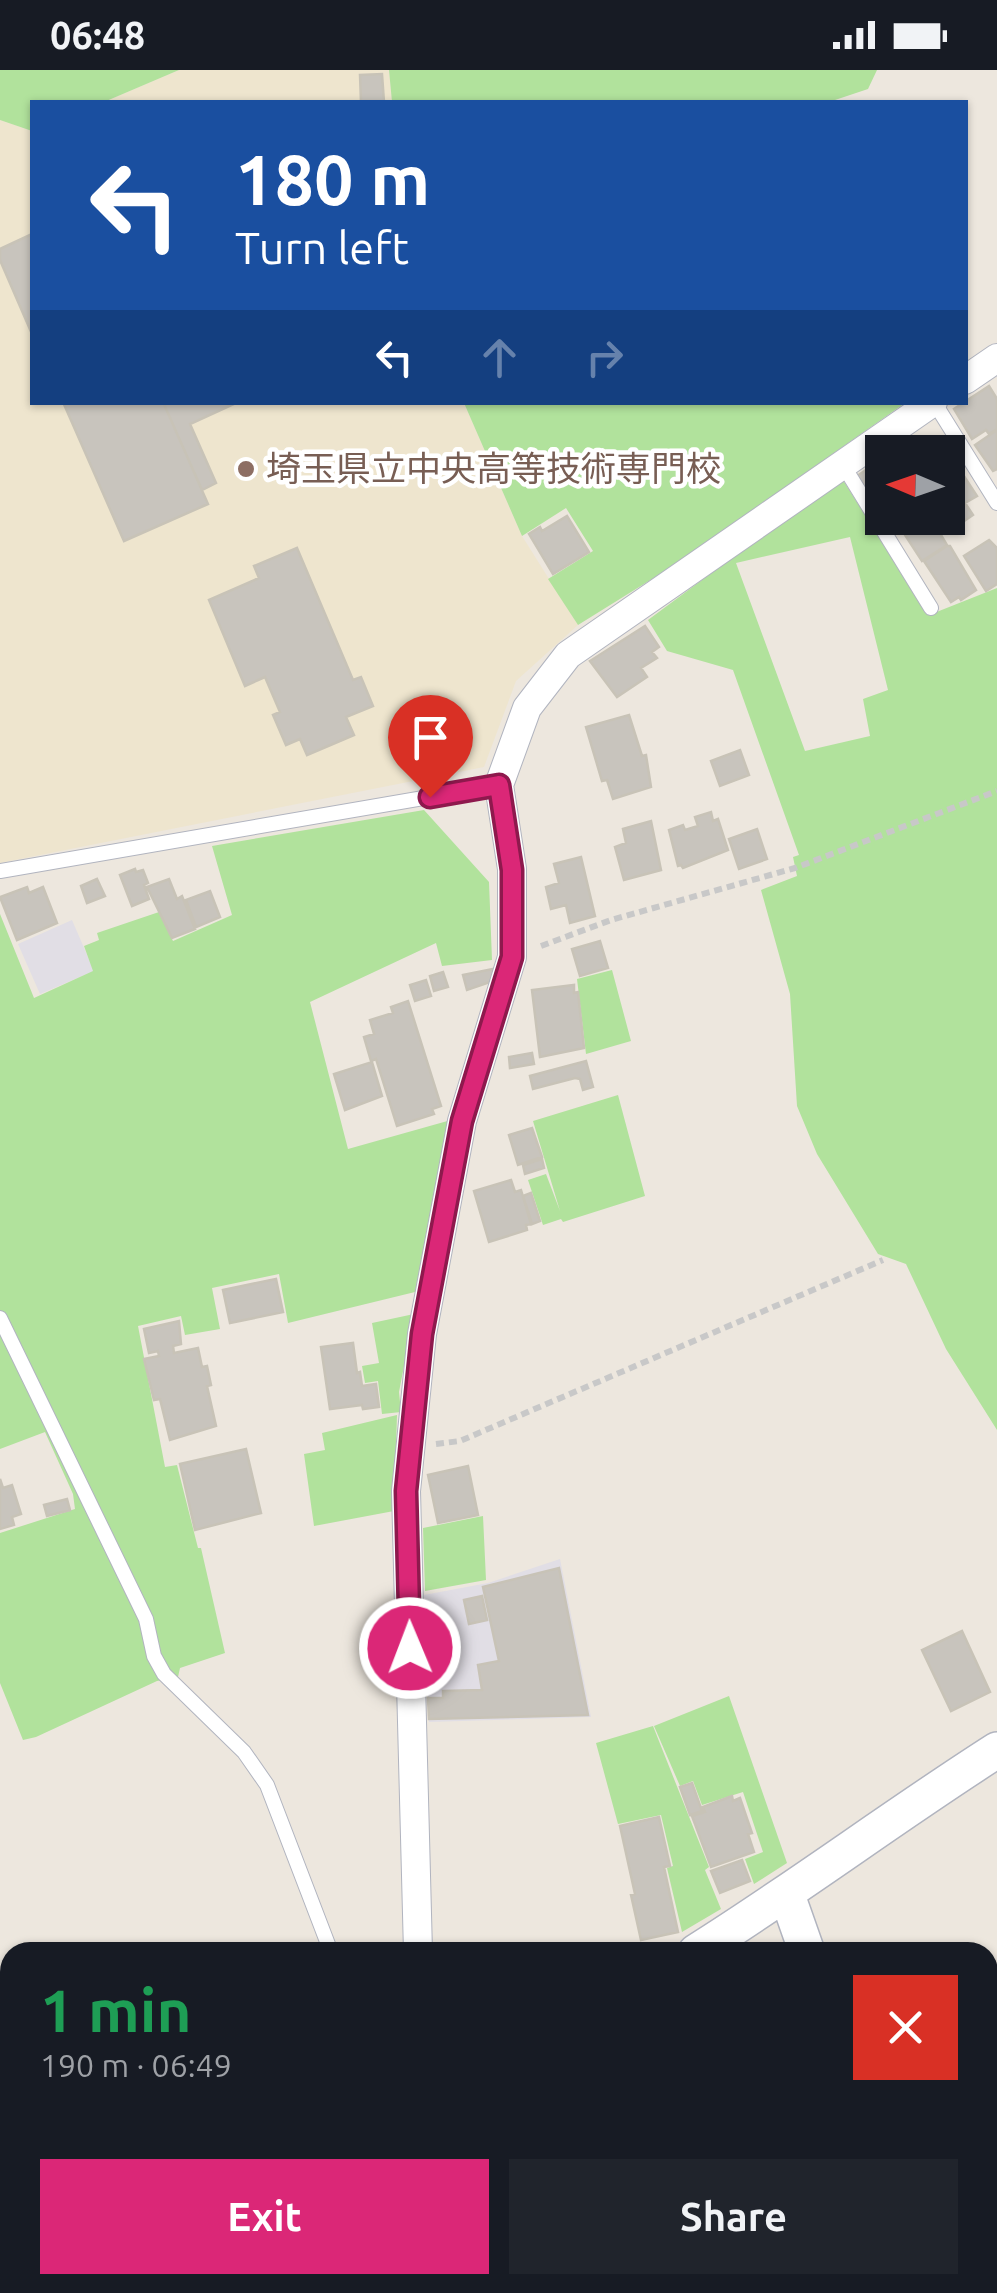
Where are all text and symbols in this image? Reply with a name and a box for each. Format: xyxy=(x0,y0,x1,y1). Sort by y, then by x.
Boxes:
text: 06:48 xyxy=(50,14,145,56)
icon: left xyxy=(70,140,200,270)
text: 180 m xyxy=(235,140,430,218)
text: Turn left xyxy=(235,222,409,273)
icon: left xyxy=(367,330,422,385)
icon: ahead xyxy=(472,330,527,385)
icon: right xyxy=(577,330,632,385)
north arrow xyxy=(865,435,965,535)
map controls xyxy=(865,435,965,535)
place label: 埼玉県立中央高等技術専門校 xyxy=(266,448,721,488)
marker: 埼玉県立中央高等技術専門校 xyxy=(235,458,257,480)
pin xyxy=(388,695,473,798)
icon: arrive xyxy=(403,710,458,765)
position arrow xyxy=(358,1596,462,1700)
button: close xyxy=(853,1975,958,2080)
text: 1 min xyxy=(40,1976,192,2043)
text: 190 m · 06:49 xyxy=(40,2047,232,2083)
button: Exit xyxy=(40,2159,489,2274)
button: Share xyxy=(509,2159,958,2274)

